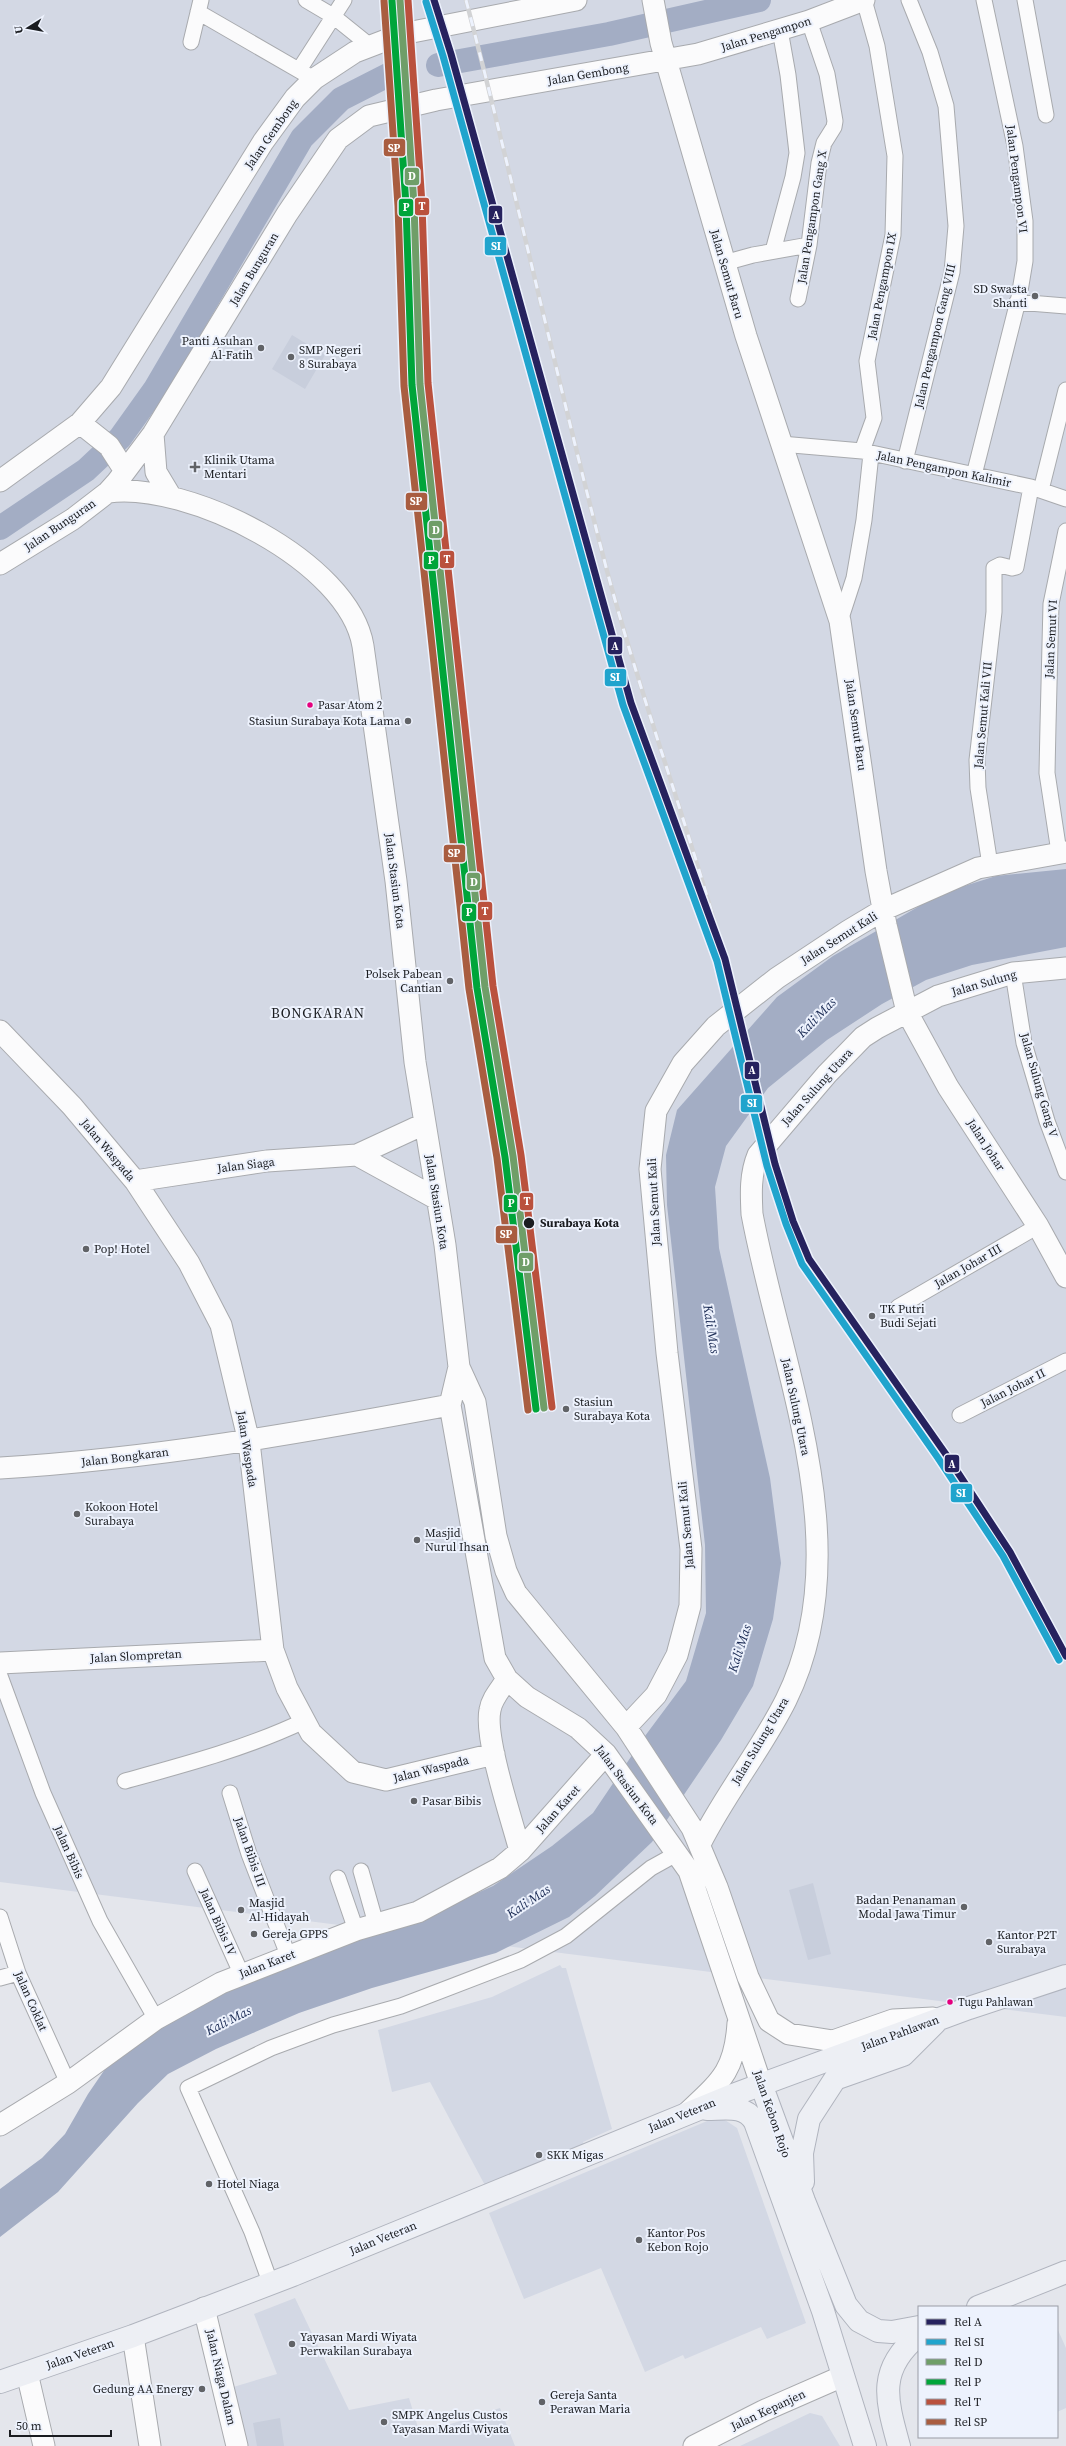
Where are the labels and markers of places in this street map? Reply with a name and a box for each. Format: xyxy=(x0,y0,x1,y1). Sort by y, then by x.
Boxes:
place label: SD Swasta Shanti xyxy=(973,281,1028,311)
marker: SD Swasta Shanti xyxy=(1030,291,1040,301)
place label: Panti Asuhan Al-Fatih xyxy=(182,333,253,363)
place label: SMP Negeri 8 Surabaya xyxy=(299,342,362,372)
marker: Panti Asuhan Al-Fatih xyxy=(256,343,266,353)
marker: SMP Negeri 8 Surabaya xyxy=(286,352,296,362)
place label: Klinik Utama Mentari xyxy=(204,452,276,482)
marker: Klinik Utama Mentari xyxy=(189,461,201,473)
place label: Pasar Atom 2 xyxy=(318,698,383,713)
marker: Pasar Atom 2 xyxy=(305,700,315,710)
place label: Stasiun Surabaya Kota Lama xyxy=(249,713,401,729)
marker: Stasiun Surabaya Kota Lama xyxy=(403,716,413,726)
place label: Polsek Pabean Cantian xyxy=(365,966,442,996)
marker: Polsek Pabean Cantian xyxy=(445,976,455,986)
place label: Surabaya Kota xyxy=(540,1215,620,1231)
marker: Surabaya Kota xyxy=(522,1216,536,1230)
place label: Pop! Hotel xyxy=(94,1241,150,1257)
marker: Pop! Hotel xyxy=(81,1244,91,1254)
place label: TK Putri Budi Sejati xyxy=(880,1301,937,1331)
marker: TK Putri Budi Sejati xyxy=(867,1311,877,1321)
place label: Stasiun Surabaya Kota xyxy=(574,1394,651,1424)
marker: Stasiun Surabaya Kota xyxy=(561,1404,571,1414)
place label: Kokoon Hotel Surabaya xyxy=(85,1499,158,1529)
marker: Kokoon Hotel Surabaya xyxy=(72,1509,82,1519)
place label: Masjid Nurul Ihsan xyxy=(425,1525,489,1555)
marker: Masjid Nurul Ihsan xyxy=(412,1535,422,1545)
place label: Pasar Bibis xyxy=(422,1793,481,1809)
marker: Pasar Bibis xyxy=(409,1796,419,1806)
place label: Badan Penanaman Modal Jawa Timur xyxy=(856,1892,956,1922)
place label: Masjid Al-Hidayah xyxy=(249,1895,309,1925)
marker: Badan Penanaman Modal Jawa Timur xyxy=(959,1902,969,1912)
marker: Masjid Al-Hidayah xyxy=(236,1905,246,1915)
place label: Gereja GPPS xyxy=(262,1926,328,1942)
place label: Kantor P2T Surabaya xyxy=(997,1927,1058,1957)
marker: Gereja GPPS xyxy=(249,1929,259,1939)
marker: Kantor P2T Surabaya xyxy=(984,1937,994,1947)
place label: Tugu Pahlawan xyxy=(958,1995,1033,2010)
marker: Tugu Pahlawan xyxy=(945,1997,955,2007)
place label: SKK Migas xyxy=(547,2147,604,2163)
marker: SKK Migas xyxy=(534,2150,544,2160)
place label: Hotel Niaga xyxy=(217,2176,280,2192)
marker: Hotel Niaga xyxy=(204,2179,214,2189)
place label: Kantor Pos Kebon Rojo xyxy=(647,2225,709,2255)
marker: Kantor Pos Kebon Rojo xyxy=(634,2235,644,2245)
place label: Yayasan Mardi Wiyata Perwakilan Surabaya xyxy=(300,2329,418,2359)
marker: Yayasan Mardi Wiyata Perwakilan Surabaya xyxy=(287,2339,297,2349)
place label: Gedung AA Energy xyxy=(93,2381,195,2397)
marker: Gedung AA Energy xyxy=(197,2384,207,2394)
place label: Gereja Santa Perawan Maria xyxy=(550,2387,631,2417)
marker: Gereja Santa Perawan Maria xyxy=(537,2397,547,2407)
place label: SMPK Angelus Custos Yayasan Mardi Wiyata xyxy=(392,2407,510,2437)
marker: SMPK Angelus Custos Yayasan Mardi Wiyata xyxy=(379,2417,389,2427)

